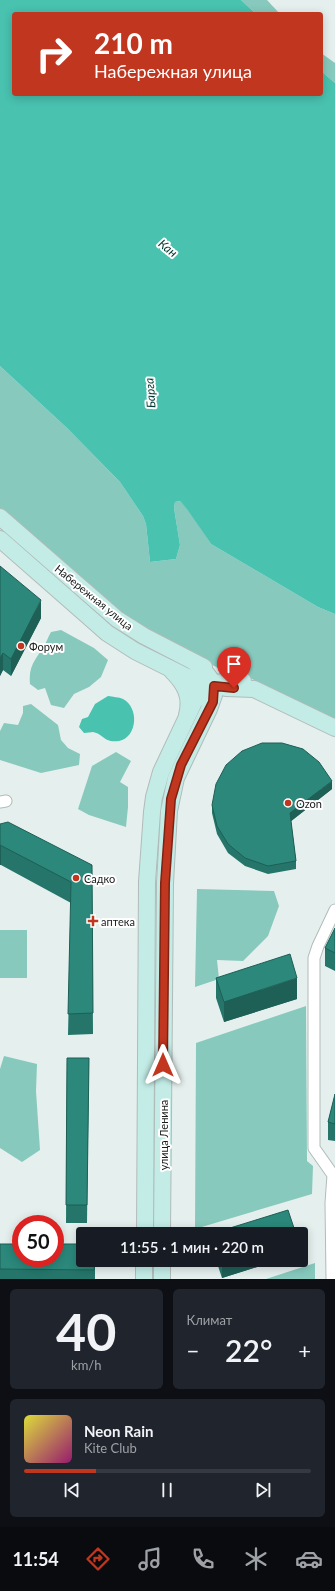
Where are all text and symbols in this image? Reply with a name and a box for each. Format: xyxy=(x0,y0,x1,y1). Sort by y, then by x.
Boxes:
text: 210 m xyxy=(94,26,173,60)
icon: right xyxy=(28,28,80,80)
text: Набережная улица xyxy=(94,60,252,82)
water label: Кан xyxy=(156,236,180,260)
water label: Барга xyxy=(141,377,159,409)
street label: Набережная улица xyxy=(52,562,136,632)
place label: Форум xyxy=(29,640,63,653)
marker: Форум xyxy=(16,641,26,651)
pin xyxy=(217,647,251,688)
icon: arrive xyxy=(223,653,245,675)
place label: Ozon xyxy=(296,797,322,810)
marker: Ozon xyxy=(283,798,293,808)
place label: Садко xyxy=(84,872,115,885)
marker: Садко xyxy=(71,873,81,883)
place label: аптека xyxy=(101,915,135,928)
marker: аптека xyxy=(88,916,98,926)
position arrow xyxy=(142,1044,184,1086)
street label: улица Ленина xyxy=(157,1100,170,1170)
speed limit sign: 50 xyxy=(12,1215,64,1267)
text: 11:55 · 1 мин · 220 m xyxy=(120,1238,264,1256)
text: 40 xyxy=(56,1300,116,1362)
text: Климат xyxy=(187,1312,232,1328)
text: 22° xyxy=(225,1332,272,1368)
text: − xyxy=(187,1337,199,1364)
text: + xyxy=(298,1337,311,1364)
text: km/h xyxy=(71,1357,101,1373)
text: Neon Rain xyxy=(84,1422,153,1440)
text: Kite Club xyxy=(84,1440,137,1456)
icon: previous xyxy=(61,1479,83,1501)
icon: pause xyxy=(156,1479,178,1501)
icon: next xyxy=(252,1479,274,1501)
icon: directions xyxy=(84,1545,112,1573)
icon: music xyxy=(136,1545,164,1573)
icon: phone xyxy=(189,1545,217,1573)
icon: climate xyxy=(242,1545,270,1573)
icon: car xyxy=(295,1545,323,1573)
text: 11:54 xyxy=(12,1548,59,1570)

